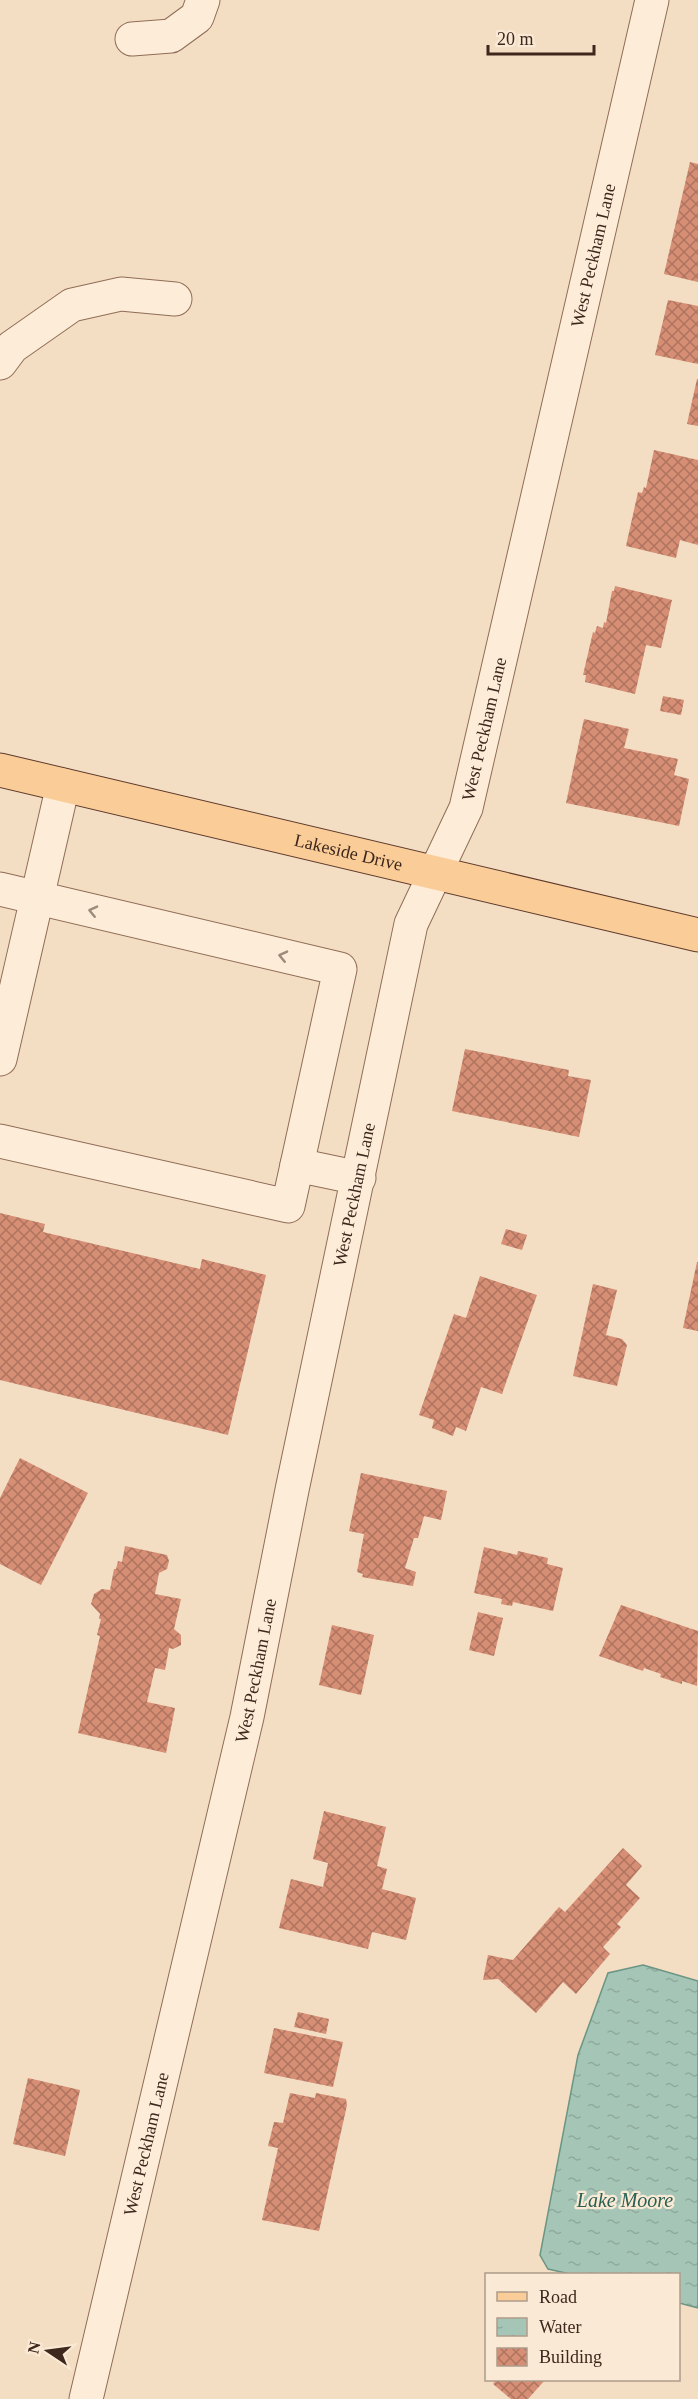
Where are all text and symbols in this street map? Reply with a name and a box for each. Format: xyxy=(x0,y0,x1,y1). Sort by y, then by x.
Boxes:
scale bar xyxy=(488,18,594,56)
text: 20 m xyxy=(497,29,534,49)
street label: West Peckham Lane xyxy=(567,182,619,329)
street label: West Peckham Lane xyxy=(458,655,510,803)
street label: Lakeside Drive xyxy=(292,830,404,875)
one-way arrow xyxy=(88,906,98,919)
one-way arrow xyxy=(278,950,288,963)
street label: West Peckham Lane xyxy=(329,1121,379,1268)
street label: West Peckham Lane xyxy=(231,1597,280,1745)
street label: West Peckham Lane xyxy=(120,2070,173,2218)
water label: Lake Moore xyxy=(576,2189,673,2211)
legend xyxy=(485,2273,680,2381)
text: Road xyxy=(539,2287,577,2307)
text: Water xyxy=(539,2317,582,2337)
north arrow xyxy=(18,2321,78,2381)
text: N xyxy=(24,2340,44,2355)
text: Building xyxy=(539,2347,602,2367)

